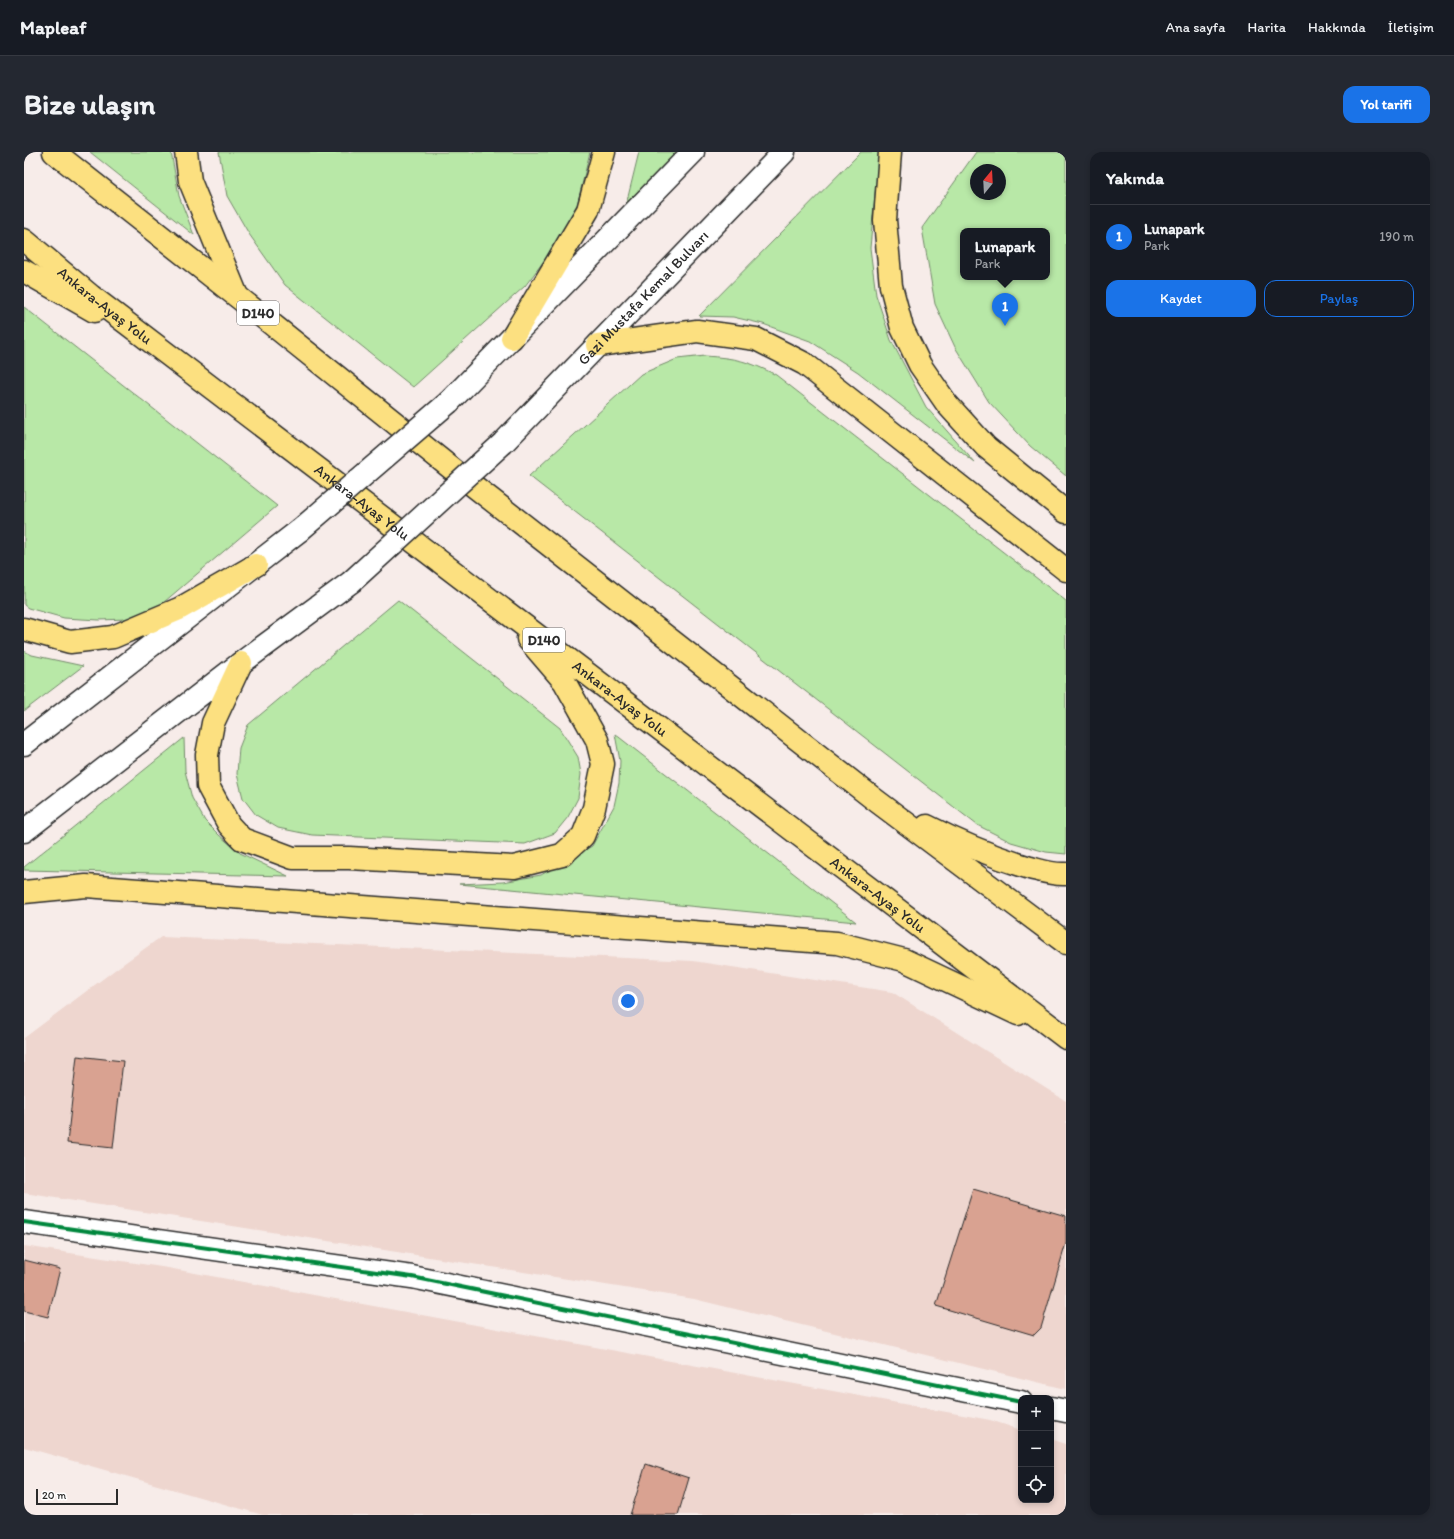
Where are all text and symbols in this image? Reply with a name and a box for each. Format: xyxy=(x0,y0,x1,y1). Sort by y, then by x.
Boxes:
text: Mapleaf xyxy=(20,16,86,39)
text: Ana sayfa xyxy=(1166,19,1225,36)
text: Harita xyxy=(1247,19,1286,36)
text: Hakkında xyxy=(1308,19,1366,36)
text: İletişim xyxy=(1388,19,1434,36)
button: Yol tarifi xyxy=(1343,86,1430,123)
text: Bize ulaşın xyxy=(24,87,155,121)
north arrow xyxy=(970,164,1006,200)
text: Yakında xyxy=(1106,168,1164,188)
text: Lunapark xyxy=(1144,220,1204,238)
street label: Gazi Mustafa Kemal Bulvarı xyxy=(574,227,712,369)
popup xyxy=(960,228,1050,280)
text: 1 xyxy=(1116,229,1122,244)
text: 190 m xyxy=(1379,229,1414,244)
text: Lunapark xyxy=(975,238,1035,256)
text: Park xyxy=(1144,238,1170,253)
text: Park xyxy=(975,256,1000,271)
street label: Ankara-Ayaş Yolu xyxy=(54,263,155,348)
button: Kaydet xyxy=(1106,280,1256,317)
button: Paylaş xyxy=(1264,280,1414,317)
pin: 1 xyxy=(992,293,1018,326)
road number: D140 xyxy=(237,301,279,325)
street label: Ankara-Ayaş Yolu xyxy=(311,460,413,544)
road number: D140 xyxy=(523,628,565,652)
street label: Ankara-Ayaş Yolu xyxy=(569,657,671,740)
street label: Ankara-Ayaş Yolu xyxy=(827,853,929,937)
your location xyxy=(618,991,638,1011)
map controls xyxy=(1018,1395,1054,1503)
button: + xyxy=(1018,1395,1054,1431)
button: − xyxy=(1018,1431,1054,1467)
button: locate xyxy=(1018,1467,1054,1503)
scale bar xyxy=(36,1487,118,1506)
text: 20 m xyxy=(42,1489,66,1502)

